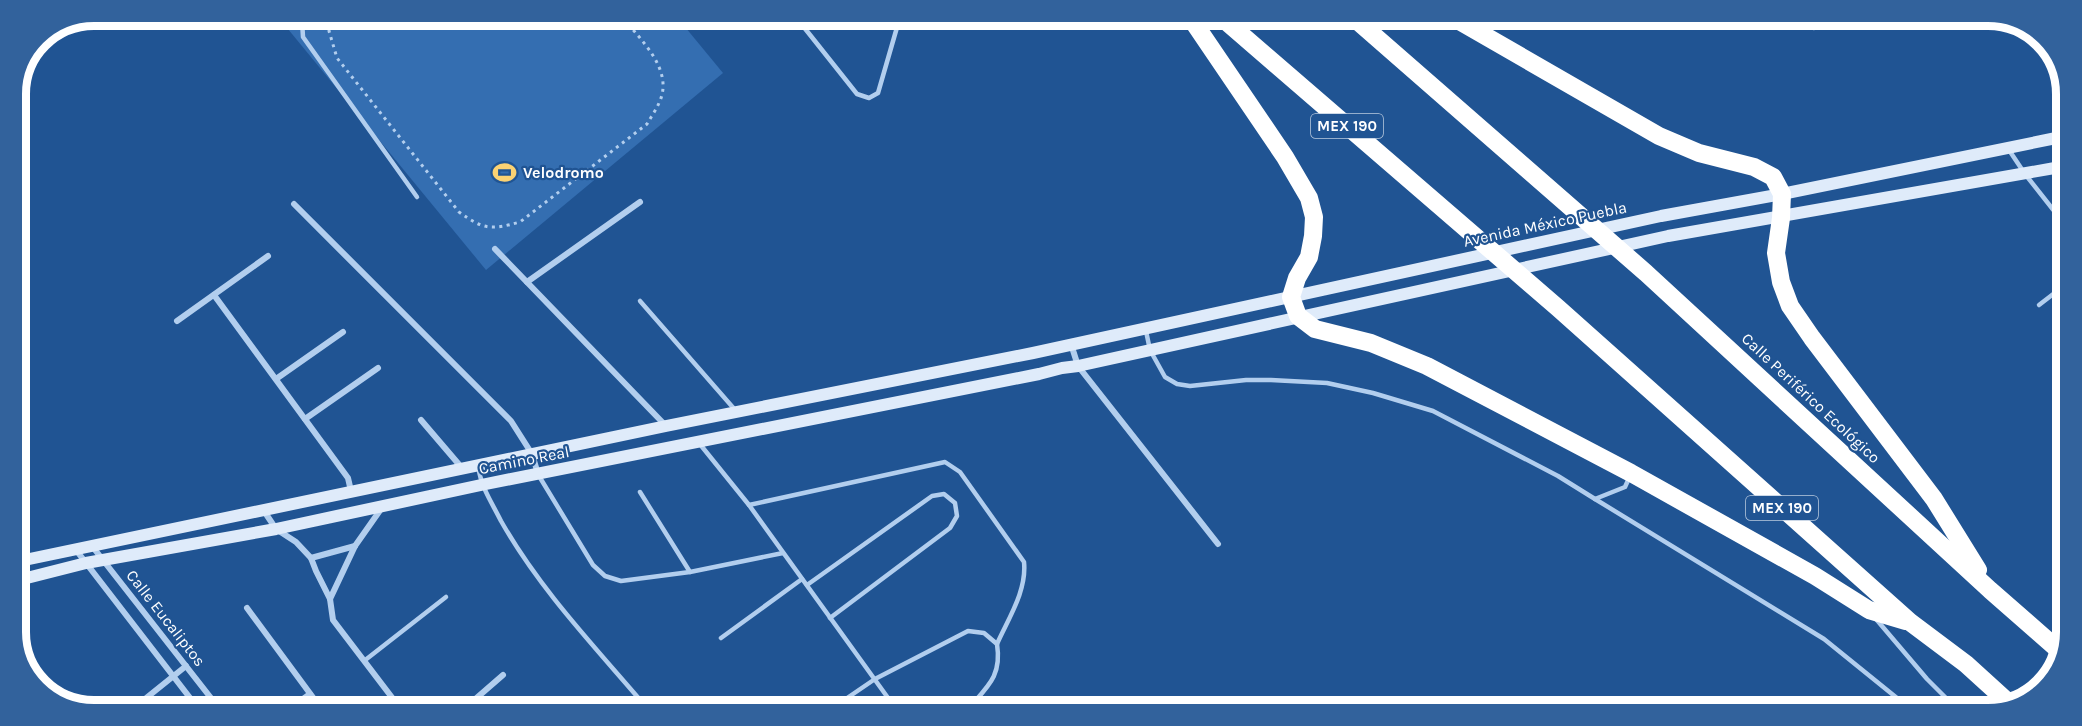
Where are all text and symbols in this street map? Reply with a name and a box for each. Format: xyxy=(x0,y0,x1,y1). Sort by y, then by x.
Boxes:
road number: MEX 190 xyxy=(1311,114,1383,138)
sports icon: Velodromo xyxy=(492,159,518,185)
place label: Velodromo xyxy=(523,163,604,182)
street label: Avenida México Puebla xyxy=(1462,197,1628,251)
street label: Calle Periférico Ecológico xyxy=(1738,329,1884,467)
street label: Camino Real xyxy=(477,442,571,478)
road number: MEX 190 xyxy=(1746,496,1818,520)
street label: Calle Eucaliptos xyxy=(122,566,210,670)

